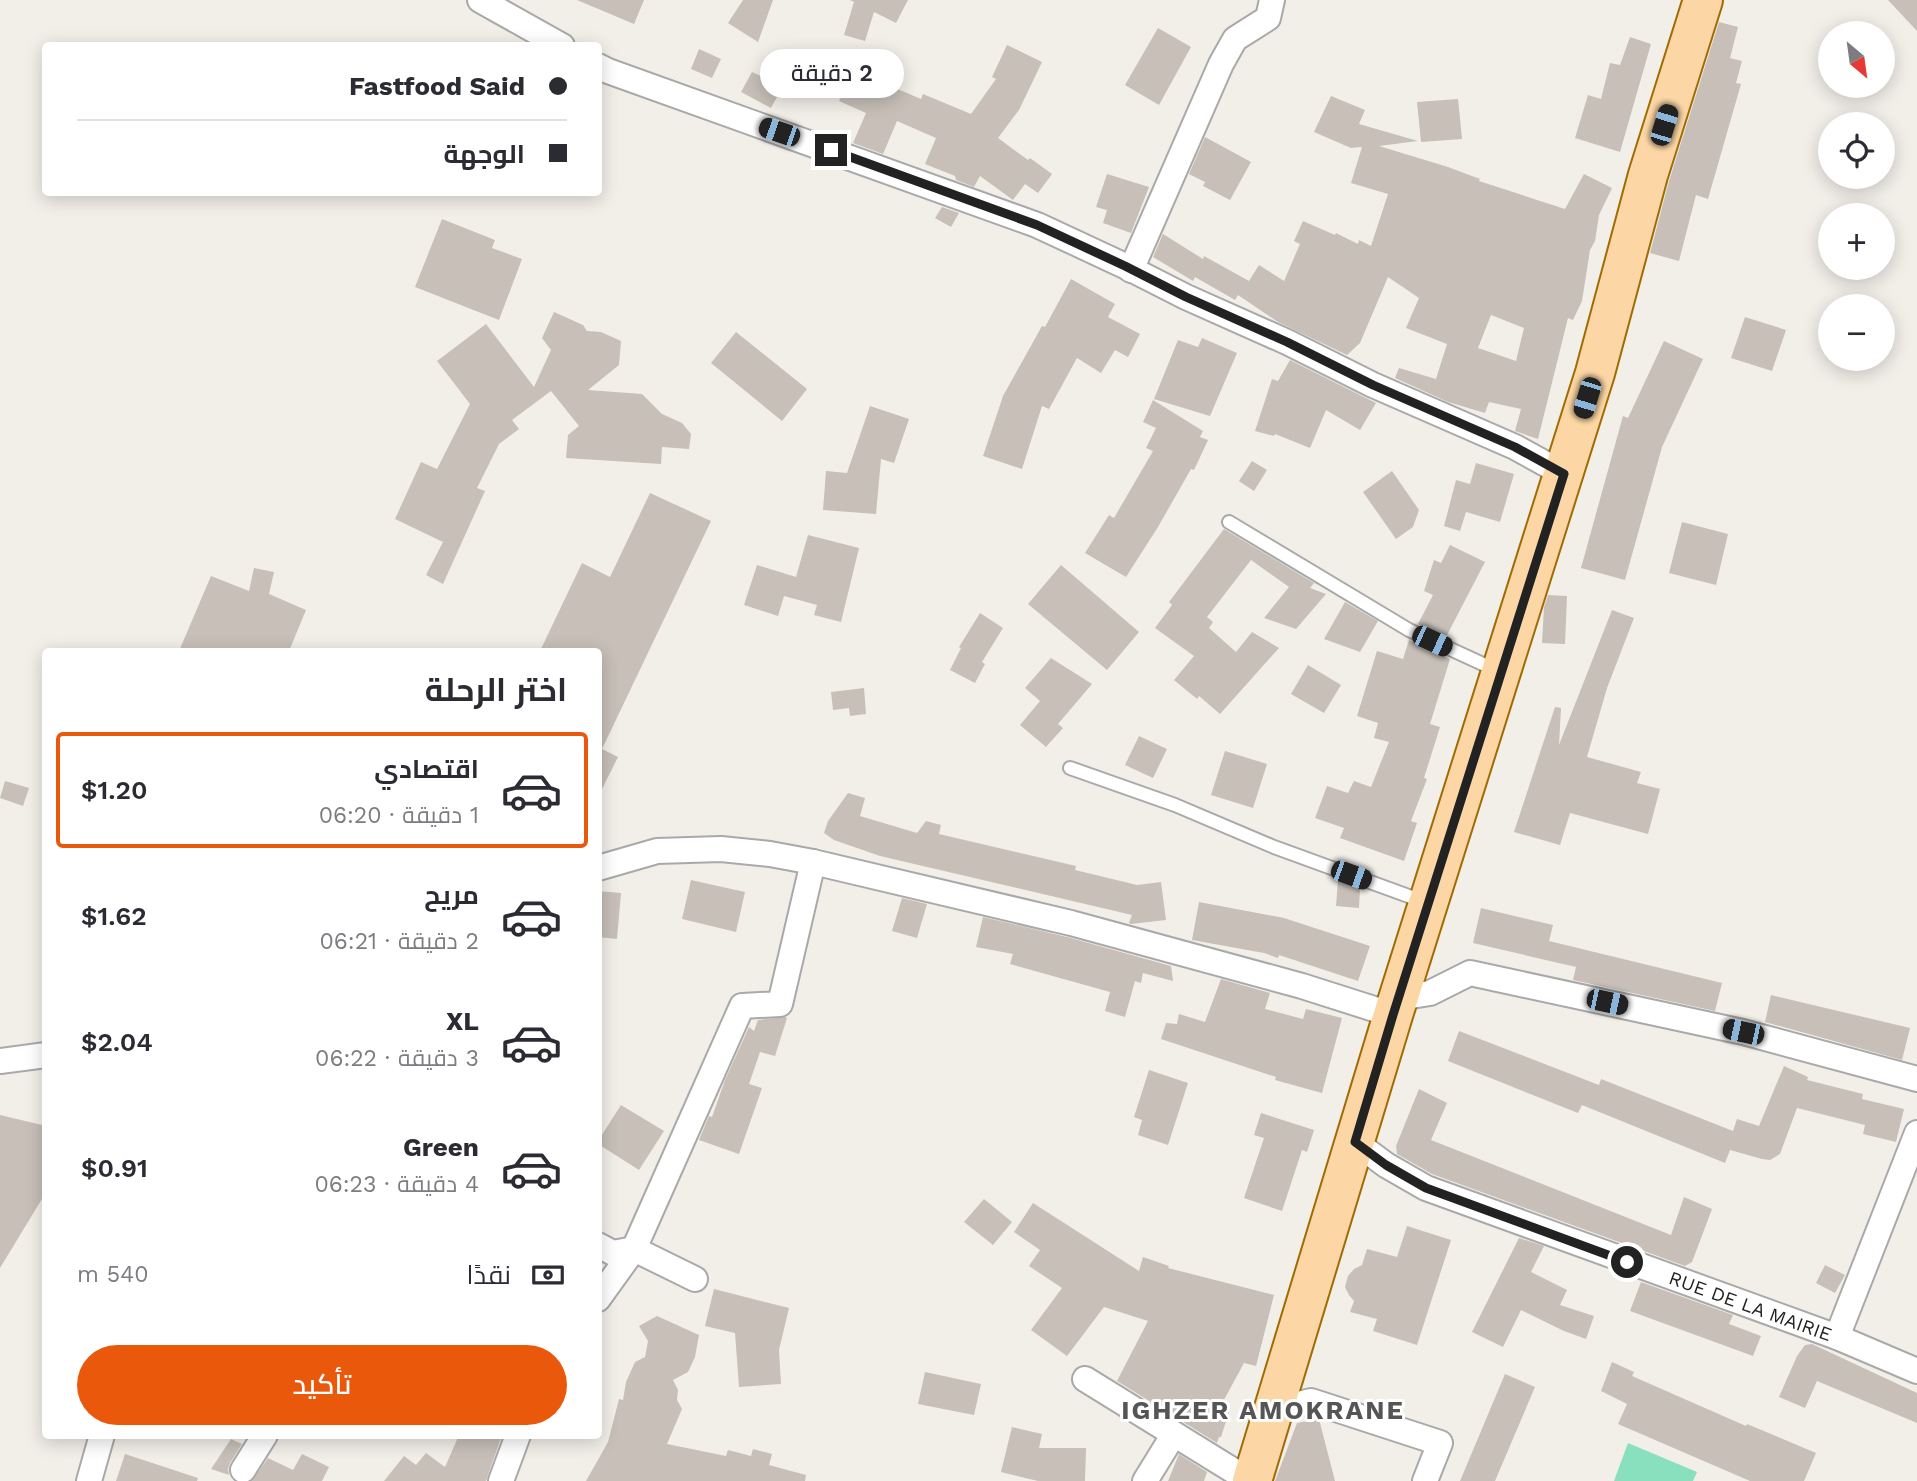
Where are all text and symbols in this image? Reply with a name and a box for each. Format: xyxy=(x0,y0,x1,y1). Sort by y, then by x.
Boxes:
north arrow xyxy=(1818,21,1895,98)
map controls xyxy=(1818,21,1895,371)
callout: 2 دقيقة xyxy=(759,48,903,97)
text: 2 دقيقة xyxy=(791,60,873,87)
text: Fastfood Said xyxy=(349,71,525,101)
car xyxy=(1648,102,1681,148)
button: locate xyxy=(1818,112,1895,189)
car xyxy=(756,115,803,149)
route end xyxy=(815,134,847,166)
text: الوجهة xyxy=(444,139,525,169)
button: + xyxy=(1818,203,1895,280)
button: − xyxy=(1818,294,1895,371)
car xyxy=(1571,375,1604,421)
car xyxy=(1409,623,1456,659)
text: اختر الرحلة xyxy=(425,671,567,709)
text: اقتصادي xyxy=(374,754,479,784)
icon: car xyxy=(500,759,563,822)
text: $1.20 xyxy=(81,775,148,805)
text: 1 دقيقة · 06:20 xyxy=(319,802,479,829)
car xyxy=(1328,858,1375,892)
text: مريح xyxy=(424,880,479,910)
icon: car xyxy=(500,885,563,948)
text: $1.62 xyxy=(81,901,147,931)
text: 2 دقيقة · 06:21 xyxy=(320,928,479,955)
car xyxy=(1585,987,1630,1017)
text: XL xyxy=(446,1006,479,1036)
icon: car xyxy=(500,1011,563,1074)
car xyxy=(1721,1017,1766,1047)
text: $2.04 xyxy=(81,1027,153,1057)
text: 3 دقيقة · 06:22 xyxy=(315,1045,479,1072)
text: Green xyxy=(403,1132,479,1162)
icon: car xyxy=(500,1137,563,1200)
text: $0.91 xyxy=(81,1153,148,1183)
text: 4 دقيقة · 06:23 xyxy=(314,1171,479,1198)
route start xyxy=(1611,1246,1643,1278)
icon: cash xyxy=(529,1256,567,1294)
text: نقدًا xyxy=(467,1260,511,1290)
text: 540 m xyxy=(77,1261,149,1288)
street label: RUE DE LA MAIRIE xyxy=(1666,1266,1835,1346)
button: تأكيد xyxy=(77,1345,567,1425)
district label: IGHZER AMOKRANE xyxy=(1121,1395,1405,1425)

